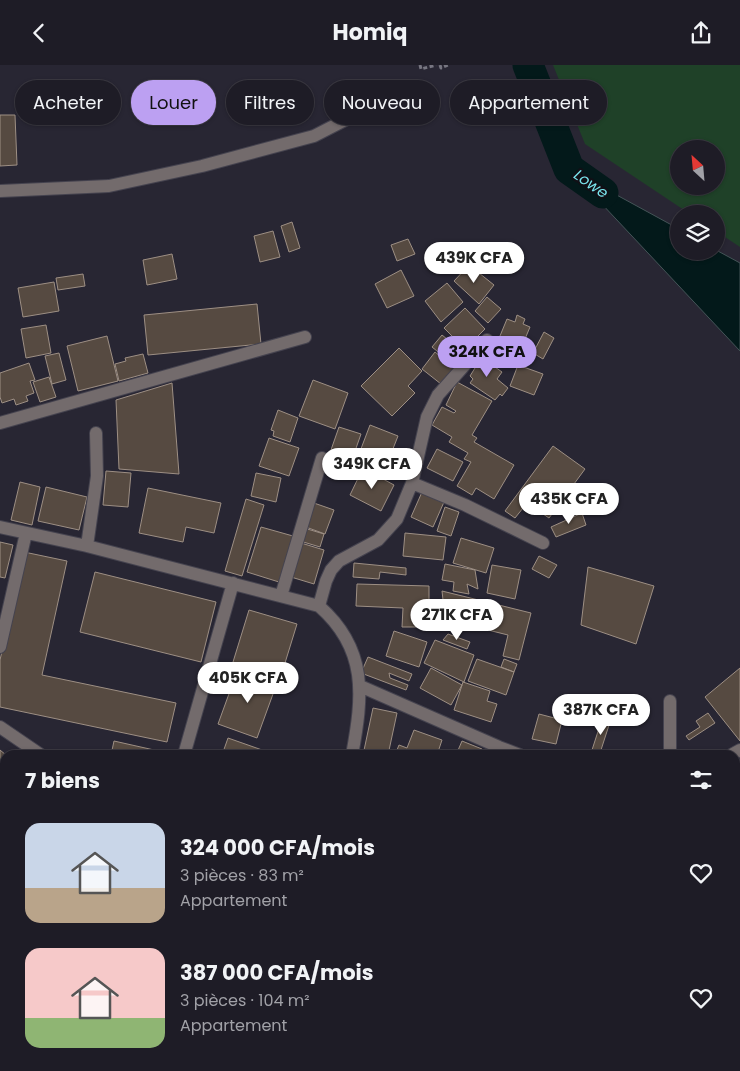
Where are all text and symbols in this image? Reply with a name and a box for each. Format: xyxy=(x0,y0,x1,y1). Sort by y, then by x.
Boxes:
text: Homiq xyxy=(333,17,407,48)
icon: back xyxy=(25,19,53,47)
icon: share xyxy=(687,19,715,47)
chip: Acheter xyxy=(15,80,121,125)
chip: Louer xyxy=(131,80,216,125)
chip: Filtres xyxy=(226,80,314,125)
chip: Nouveau xyxy=(324,80,440,125)
chip: Appartement xyxy=(450,80,607,125)
north arrow xyxy=(670,140,725,195)
map controls xyxy=(670,140,725,260)
water label: Lowe xyxy=(570,164,613,203)
button: layers xyxy=(670,205,725,260)
pin: 439K CFA xyxy=(422,241,526,284)
text: 439K CFA xyxy=(435,246,513,269)
pin: 324K CFA xyxy=(435,335,539,378)
text: 324K CFA xyxy=(449,340,525,363)
pin: 349K CFA xyxy=(320,447,424,490)
text: 349K CFA xyxy=(333,452,411,475)
pin: 435K CFA xyxy=(517,483,621,525)
text: 435K CFA xyxy=(530,487,608,510)
pin: 271K CFA xyxy=(405,599,509,641)
text: 271K CFA xyxy=(422,603,493,626)
pin: 405K CFA xyxy=(196,661,300,704)
text: 405K CFA xyxy=(209,666,287,689)
pin: 387K CFA xyxy=(549,693,653,736)
text: 387K CFA xyxy=(563,698,639,721)
text: 7 biens xyxy=(25,766,100,795)
icon: filters xyxy=(687,766,715,794)
text: 324 000 CFA/mois xyxy=(180,833,375,862)
icon: home xyxy=(65,843,125,903)
icon: heart xyxy=(687,859,715,887)
text: 3 pièces · 83 m² xyxy=(180,864,304,887)
text: Appartement xyxy=(180,889,287,912)
text: 387 000 CFA/mois xyxy=(180,958,374,987)
icon: home xyxy=(65,968,125,1028)
icon: heart xyxy=(687,984,715,1012)
text: 3 pièces · 104 m² xyxy=(180,989,310,1012)
text: Appartement xyxy=(180,1014,287,1037)

